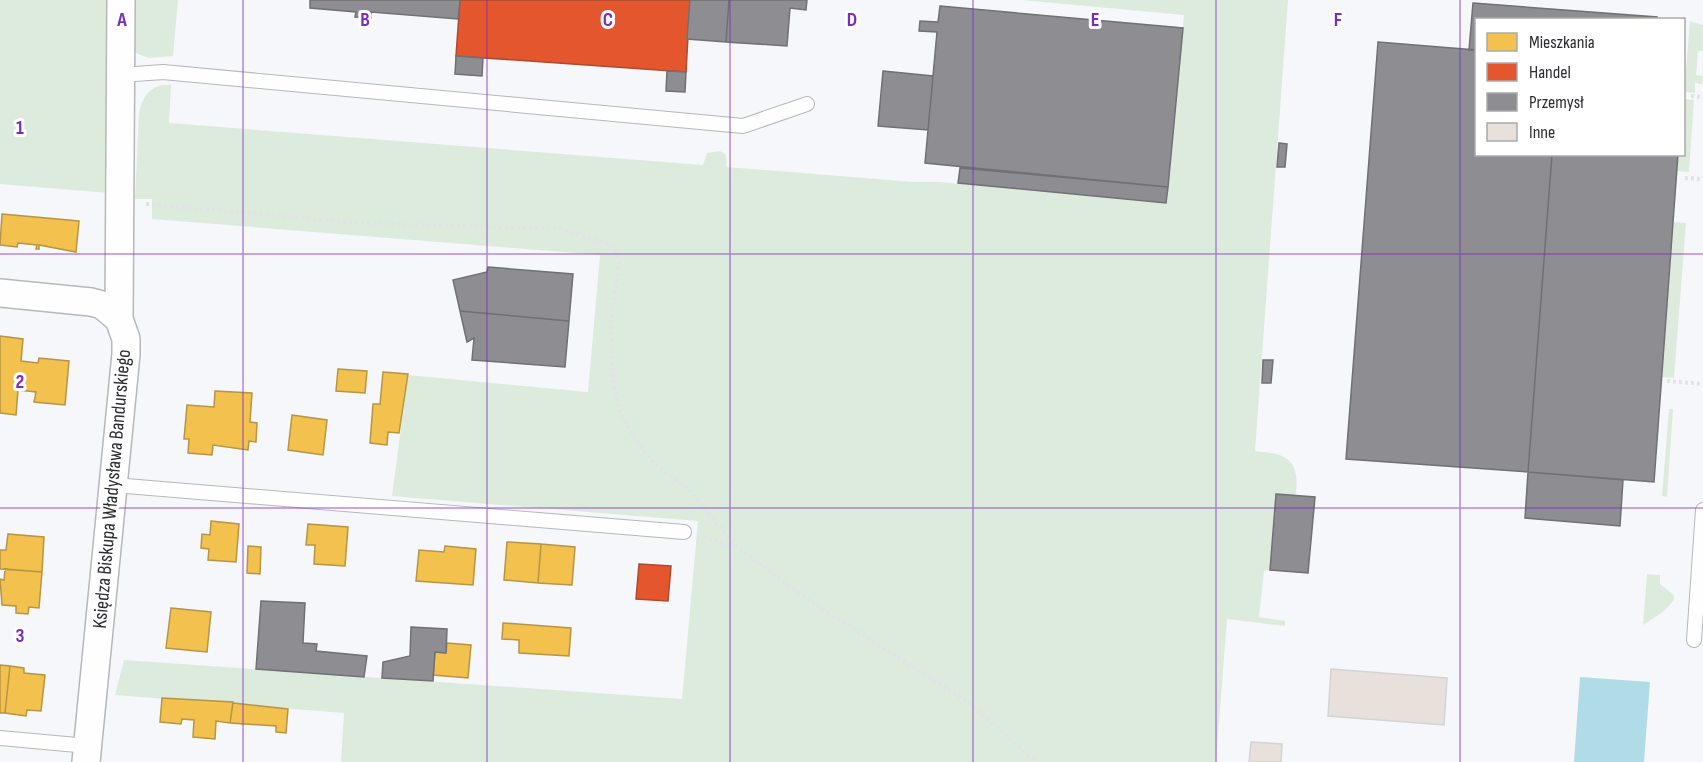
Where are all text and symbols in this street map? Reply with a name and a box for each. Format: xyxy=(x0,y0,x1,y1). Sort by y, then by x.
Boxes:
text: A xyxy=(116,8,127,32)
text: B xyxy=(360,8,370,32)
text: C xyxy=(603,8,613,32)
text: D xyxy=(847,8,857,32)
text: E xyxy=(1091,8,1099,32)
text: F xyxy=(1334,8,1342,32)
legend xyxy=(1475,18,1685,156)
text: Mieszkania xyxy=(1529,32,1595,53)
text: Handel xyxy=(1529,62,1571,83)
text: Przemysł xyxy=(1529,92,1584,113)
text: 1 xyxy=(16,116,24,140)
text: Inne xyxy=(1529,122,1555,143)
street label: Księdza Biskupa Władysława Bandurskiego xyxy=(88,348,136,630)
text: 2 xyxy=(16,370,24,394)
text: 3 xyxy=(16,624,25,648)

